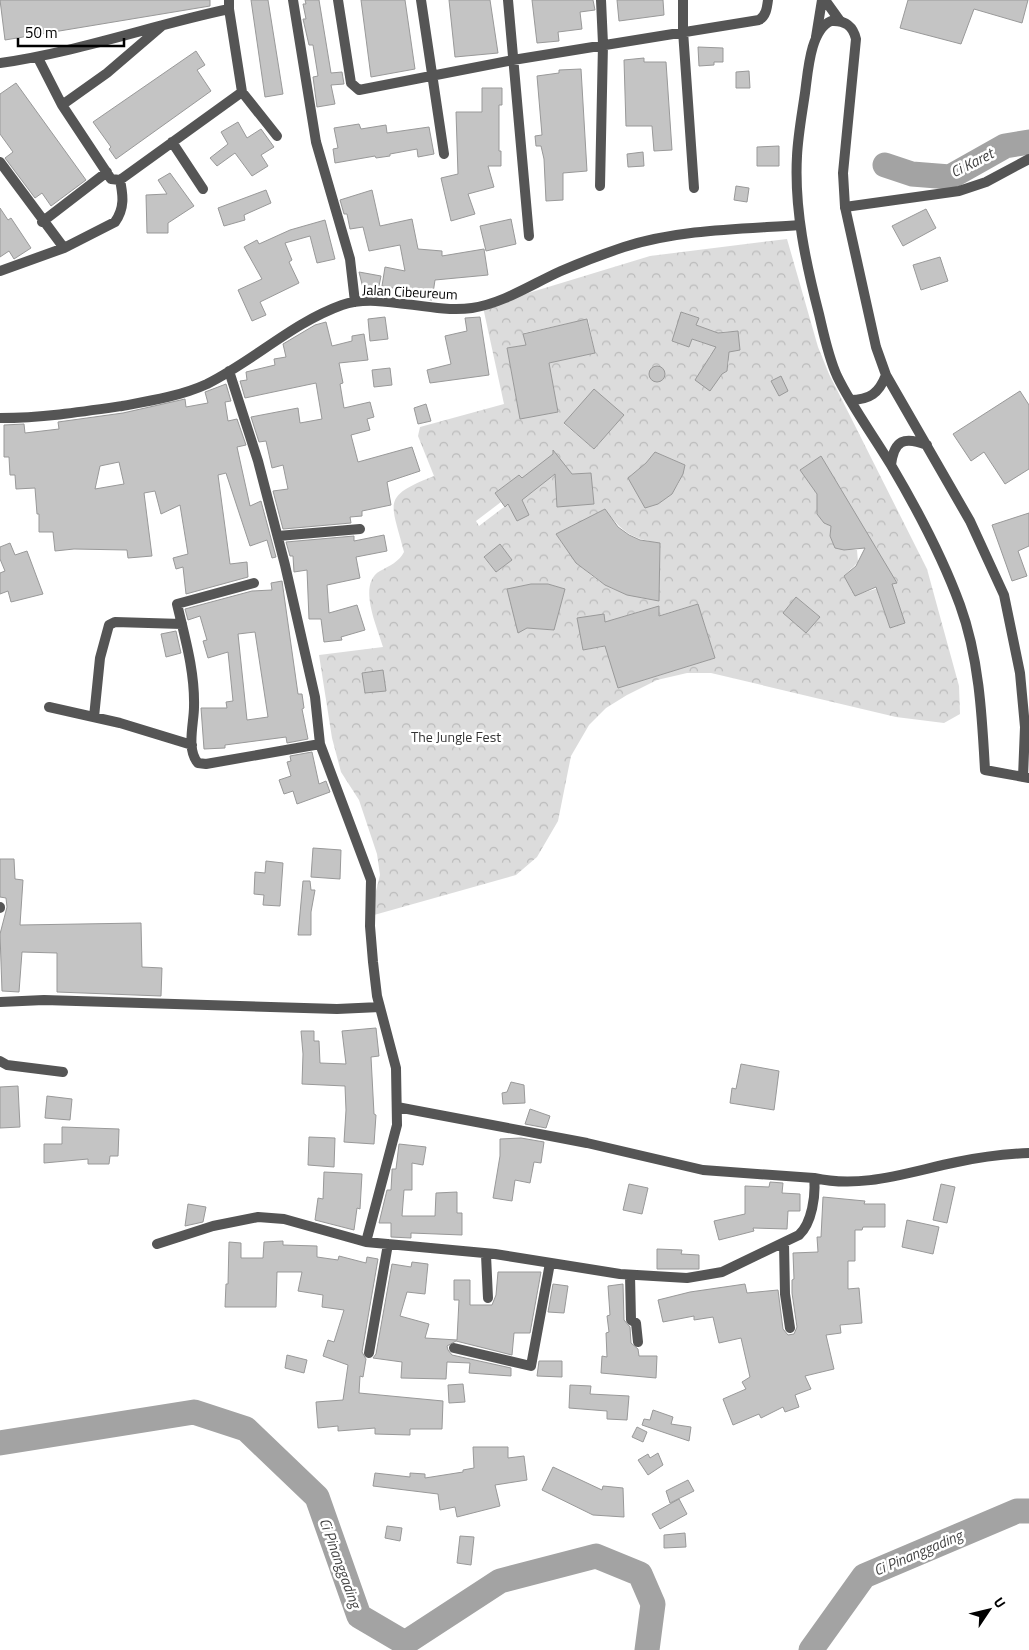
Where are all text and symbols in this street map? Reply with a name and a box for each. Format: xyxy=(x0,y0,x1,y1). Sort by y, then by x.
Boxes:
scale bar xyxy=(18,15,124,47)
text: 50 m xyxy=(25,21,58,44)
water label: Ci Karet xyxy=(946,141,999,183)
street label: Jalan Cibeureum xyxy=(362,279,458,304)
park label: The Jungle Fest xyxy=(411,726,501,747)
water label: Ci Pinanggading xyxy=(314,1515,368,1613)
water label: Ci Pinanggading xyxy=(870,1523,968,1582)
north arrow xyxy=(964,1585,1014,1635)
text: U xyxy=(989,1592,1011,1612)

